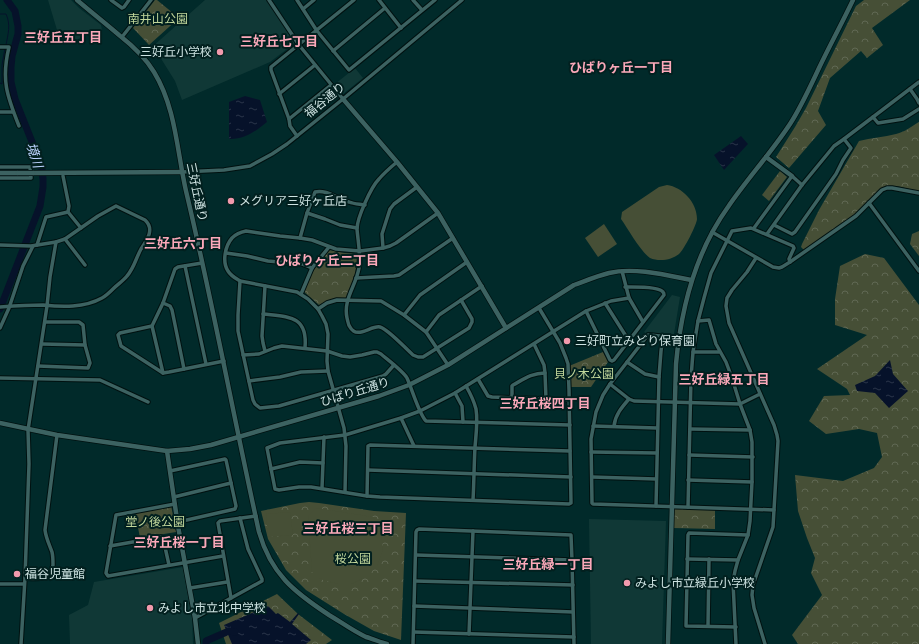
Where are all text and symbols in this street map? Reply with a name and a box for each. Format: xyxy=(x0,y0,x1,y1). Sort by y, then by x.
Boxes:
park label: 南井山公園 xyxy=(128,12,188,26)
district label: 三好丘五丁目 xyxy=(24,30,102,45)
district label: 三好丘七丁目 xyxy=(240,34,318,49)
place label: 三好丘小学校 xyxy=(140,45,212,59)
marker: 三好丘小学校 xyxy=(215,47,225,57)
district label: ひばりヶ丘一丁目 xyxy=(569,60,673,75)
street label: 福谷通り xyxy=(302,79,348,121)
water label: 境川 xyxy=(23,140,46,172)
street label: 三好丘通り xyxy=(184,161,210,223)
place label: メグリア三好ヶ丘店 xyxy=(239,194,347,208)
marker: メグリア三好ヶ丘店 xyxy=(226,196,236,206)
district label: 三好丘六丁目 xyxy=(144,236,222,251)
district label: ひばりヶ丘二丁目 xyxy=(275,253,379,268)
place label: 三好町立みどり保育園 xyxy=(575,334,695,348)
marker: 三好町立みどり保育園 xyxy=(562,336,572,346)
park label: 貝ノ木公園 xyxy=(554,367,614,381)
district label: 三好丘緑五丁目 xyxy=(678,372,770,387)
street label: ひばり丘通り xyxy=(319,375,391,409)
district label: 三好丘桜四丁目 xyxy=(499,396,591,411)
park label: 堂ノ後公園 xyxy=(125,515,185,529)
district label: 三好丘桜三丁目 xyxy=(302,521,394,536)
district label: 三好丘桜一丁目 xyxy=(133,535,225,550)
park label: 桜公園 xyxy=(335,552,371,566)
district label: 三好丘緑一丁目 xyxy=(502,557,594,572)
place label: 福谷児童館 xyxy=(25,567,85,581)
marker: 福谷児童館 xyxy=(12,569,22,579)
place label: みよし市立緑丘小学校 xyxy=(635,576,755,590)
marker: みよし市立緑丘小学校 xyxy=(622,578,632,588)
place label: みよし市立北中学校 xyxy=(158,601,266,615)
marker: みよし市立北中学校 xyxy=(145,603,155,613)

